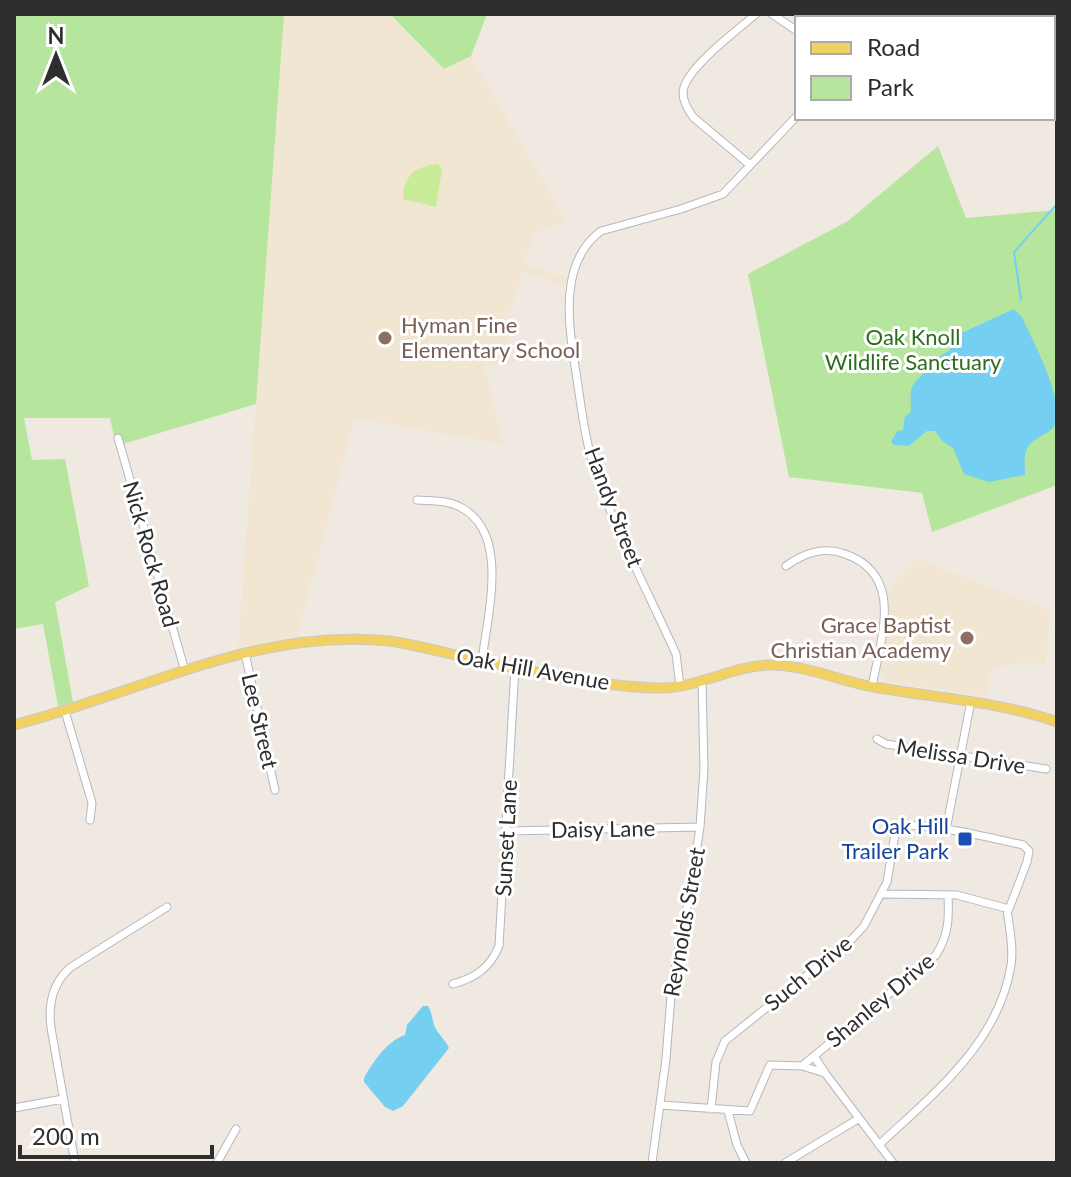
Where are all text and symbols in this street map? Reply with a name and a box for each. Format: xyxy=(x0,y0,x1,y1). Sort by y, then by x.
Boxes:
north arrow xyxy=(16,16,96,96)
legend xyxy=(795,16,1055,120)
text: N xyxy=(48,22,64,49)
text: Road xyxy=(867,32,920,61)
text: Park xyxy=(867,72,915,101)
place label: Hyman Fine Elementary School xyxy=(401,311,580,363)
park label: Oak Knoll Wildlife Sanctuary xyxy=(825,323,1002,375)
marker: Hyman Fine Elementary School xyxy=(376,329,394,347)
street label: Handy Street xyxy=(579,443,650,571)
street label: Nick Rock Road xyxy=(118,478,185,630)
place label: Grace Baptist Christian Academy xyxy=(770,611,952,663)
marker: Grace Baptist Christian Academy xyxy=(958,629,976,647)
street label: Oak Hill Avenue xyxy=(454,642,612,695)
street label: Lee Street xyxy=(236,670,285,771)
street label: Melissa Drive xyxy=(895,732,1028,779)
street label: Sunset Lane xyxy=(489,779,522,897)
place label: Oak Hill Trailer Park xyxy=(841,812,950,864)
street label: Daisy Lane xyxy=(550,814,655,843)
marker: Oak Hill Trailer Park xyxy=(956,830,974,848)
street label: Reynolds Street xyxy=(657,845,710,999)
street label: Such Drive xyxy=(758,929,857,1016)
street label: Shanley Drive xyxy=(820,947,939,1053)
scale bar xyxy=(20,1109,212,1159)
text: 200 m xyxy=(32,1121,100,1150)

